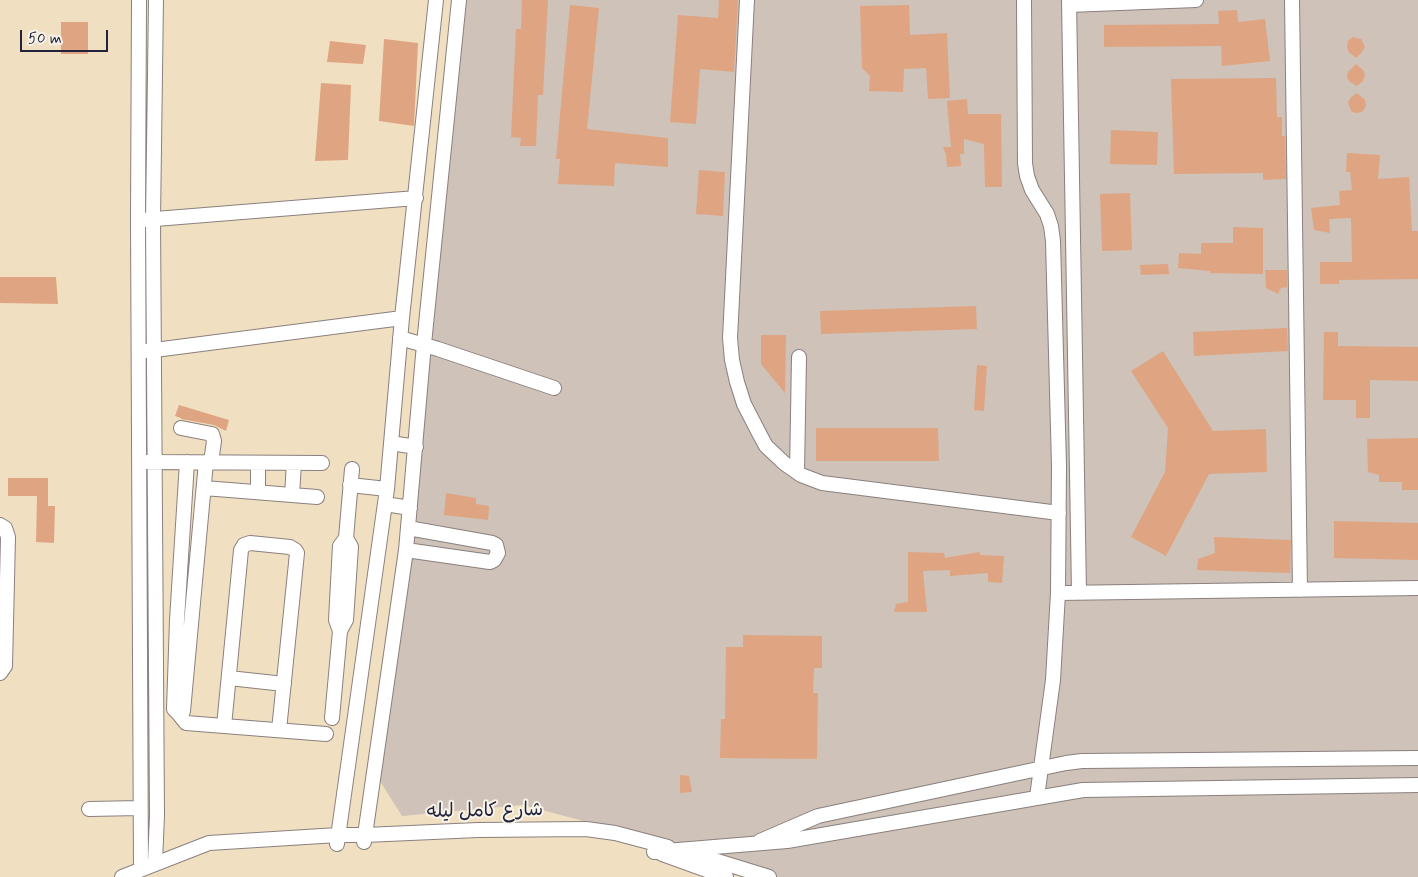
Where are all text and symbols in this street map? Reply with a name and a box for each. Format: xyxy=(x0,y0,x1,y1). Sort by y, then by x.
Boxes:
scale bar xyxy=(22,20,110,52)
text: 50 m xyxy=(28,29,62,49)
street label: شارع كامل ليله xyxy=(427,800,543,824)

